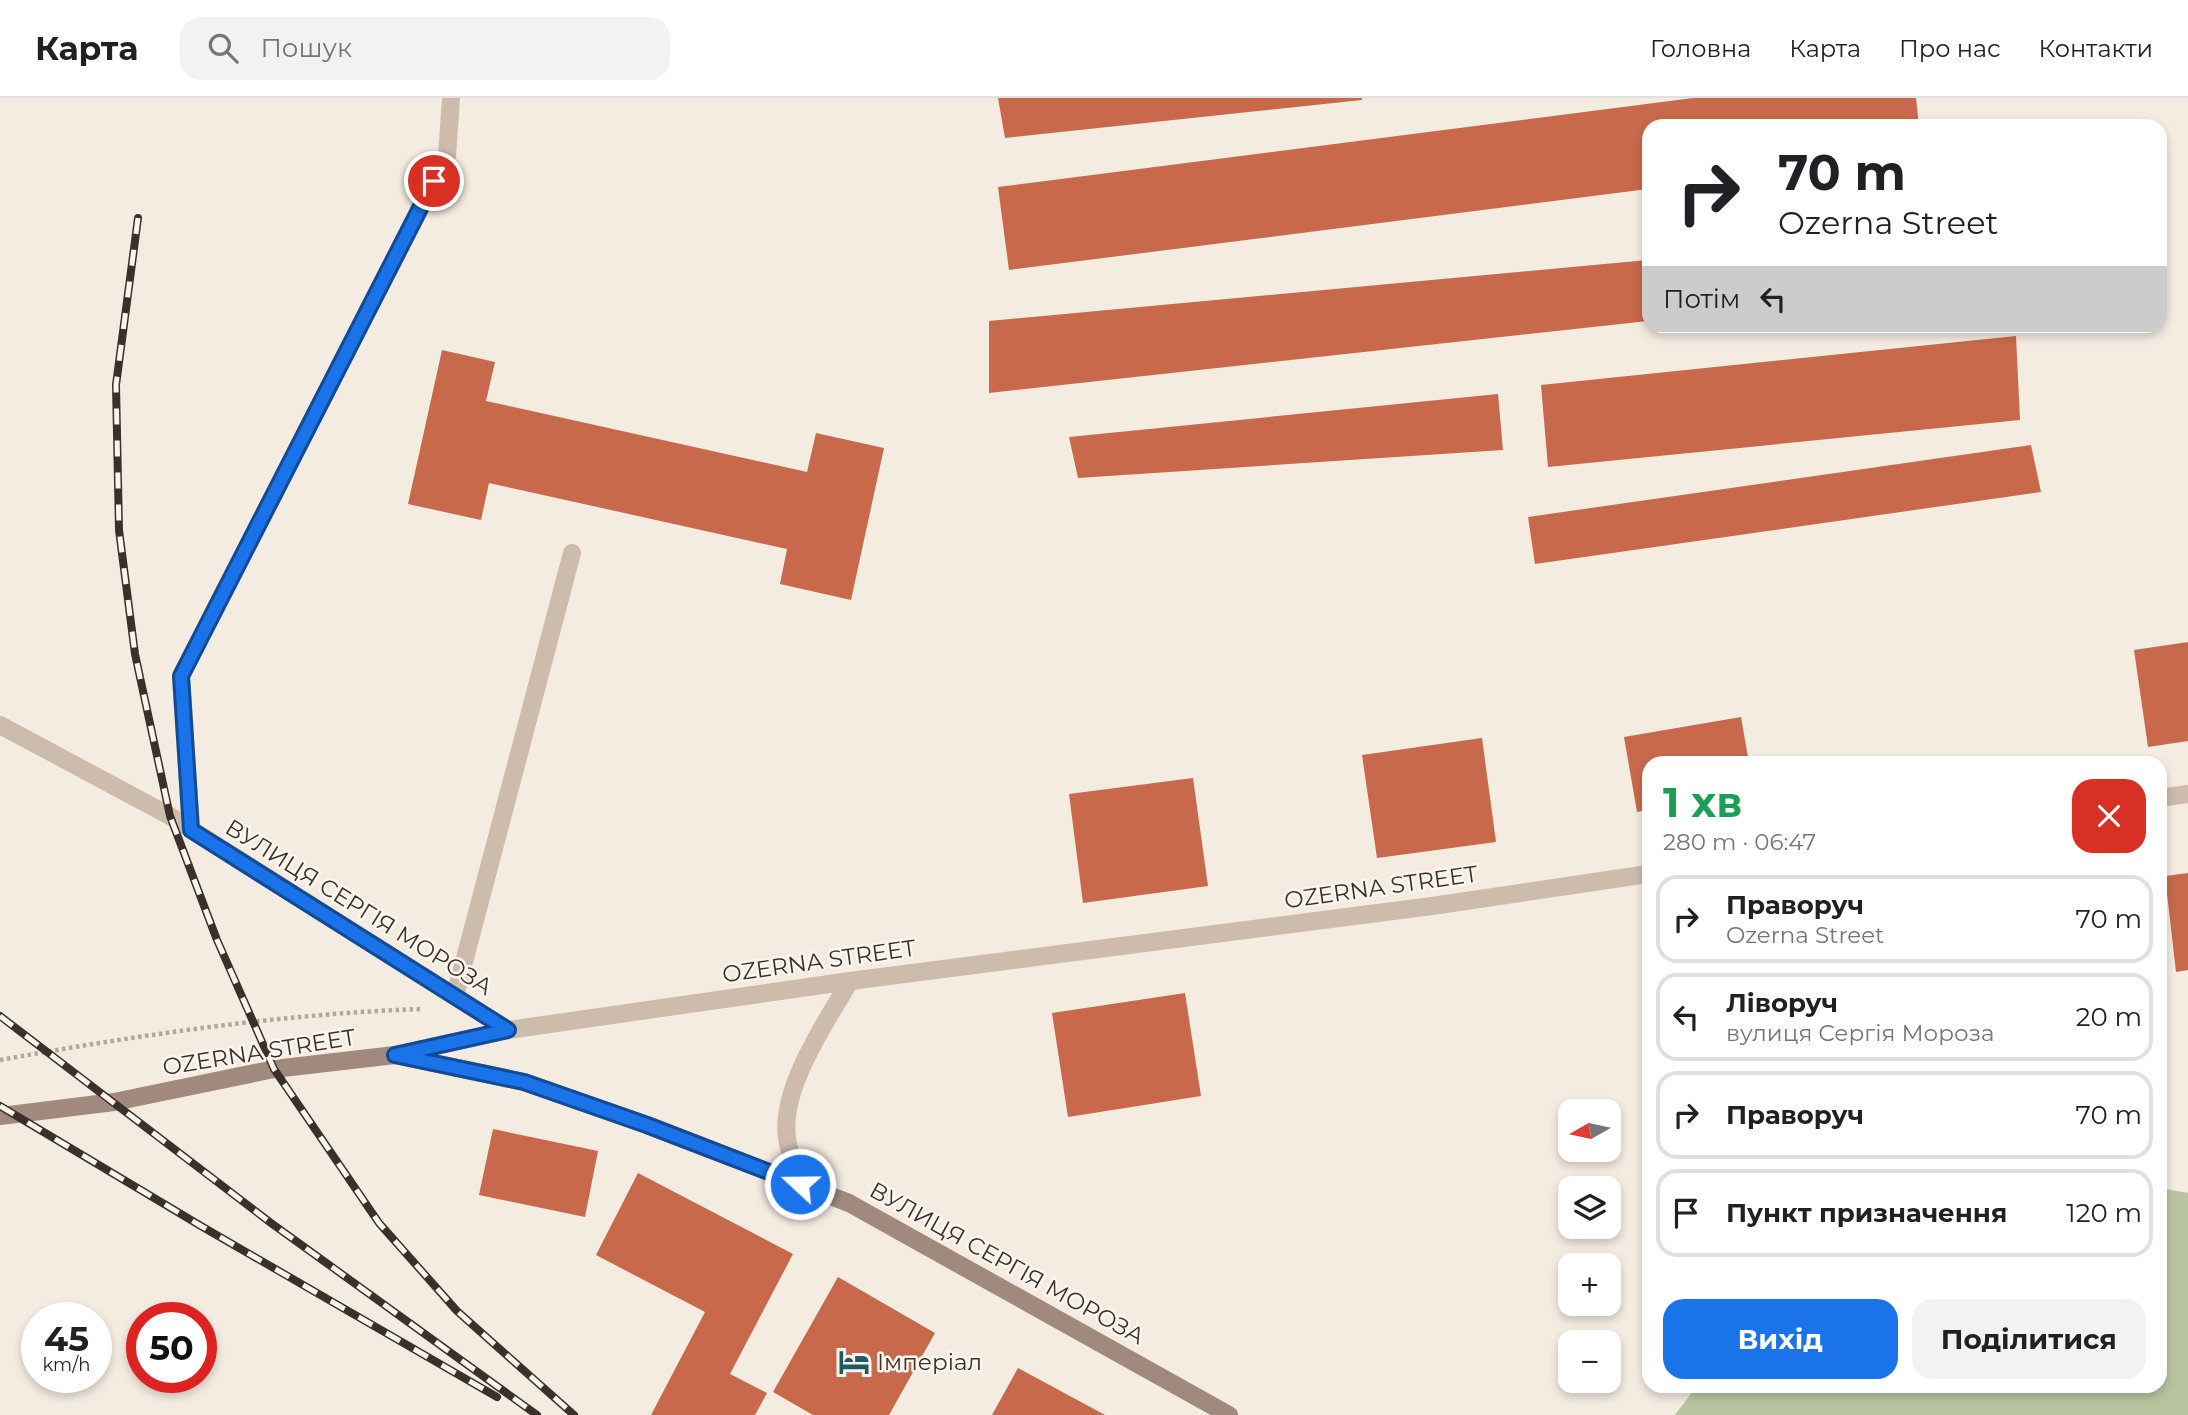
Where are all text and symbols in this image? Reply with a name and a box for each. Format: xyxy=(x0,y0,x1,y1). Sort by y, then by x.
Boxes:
search box xyxy=(180,17,670,80)
text: Карта xyxy=(35,28,138,68)
icon: search xyxy=(204,29,242,67)
text: Пошук xyxy=(260,32,352,64)
text: Головна xyxy=(1650,34,1751,63)
text: Карта xyxy=(1789,34,1861,63)
text: Про нас xyxy=(1899,34,2001,63)
text: Контакти xyxy=(2039,34,2153,63)
text: 70 m xyxy=(1778,143,1906,202)
icon: right xyxy=(1663,147,1754,238)
pin xyxy=(404,151,464,211)
icon: arrive xyxy=(415,162,453,200)
text: Ozerna Street xyxy=(1778,203,1998,242)
icon: left xyxy=(1754,280,1792,318)
text: Потім xyxy=(1663,283,1740,315)
text: 1 хв xyxy=(1663,776,1742,828)
button: close xyxy=(2072,779,2146,853)
street label: ВУЛИЦЯ СЕРГІЯ МОРОЗА xyxy=(220,813,498,1001)
text: 280 m · 06:47 xyxy=(1663,828,1816,856)
street label: OZERNA STREET xyxy=(1282,859,1480,914)
text: Праворуч xyxy=(1726,889,1864,921)
icon: right xyxy=(1667,900,1705,938)
text: 70 m xyxy=(2076,903,2142,935)
text: Ozerna Street xyxy=(1726,921,1884,949)
street label: OZERNA STREET xyxy=(720,933,918,988)
text: Ліворуч xyxy=(1726,987,1838,1019)
icon: left xyxy=(1667,998,1705,1036)
text: 20 m xyxy=(2076,1001,2142,1033)
text: вулиця Сергія Мороза xyxy=(1726,1019,1994,1047)
street label: OZERNA STREET xyxy=(160,1023,358,1081)
icon: right xyxy=(1667,1096,1705,1134)
north arrow xyxy=(1558,1099,1620,1162)
map controls xyxy=(1558,1099,1621,1393)
text: Праворуч xyxy=(1726,1099,1864,1131)
text: 70 m xyxy=(2076,1099,2142,1131)
position arrow xyxy=(763,1147,837,1221)
street label: ВУЛИЦЯ СЕРГІЯ МОРОЗА xyxy=(865,1176,1149,1350)
button: layers xyxy=(1558,1176,1621,1239)
icon: arrive xyxy=(1667,1194,1705,1232)
text: Пункт призначення xyxy=(1726,1197,2007,1229)
text: 120 m xyxy=(2066,1197,2142,1229)
button: + xyxy=(1558,1253,1621,1316)
button: Вихід xyxy=(1663,1299,1898,1379)
button: Поділитися xyxy=(1912,1299,2146,1379)
speed limit sign: 50 xyxy=(126,1302,217,1393)
text: 45 xyxy=(44,1317,89,1360)
button: − xyxy=(1558,1330,1621,1393)
hotel icon: Імперіал xyxy=(837,1345,871,1379)
place label: Імперіал xyxy=(877,1348,982,1376)
text: km/h xyxy=(42,1354,91,1376)

